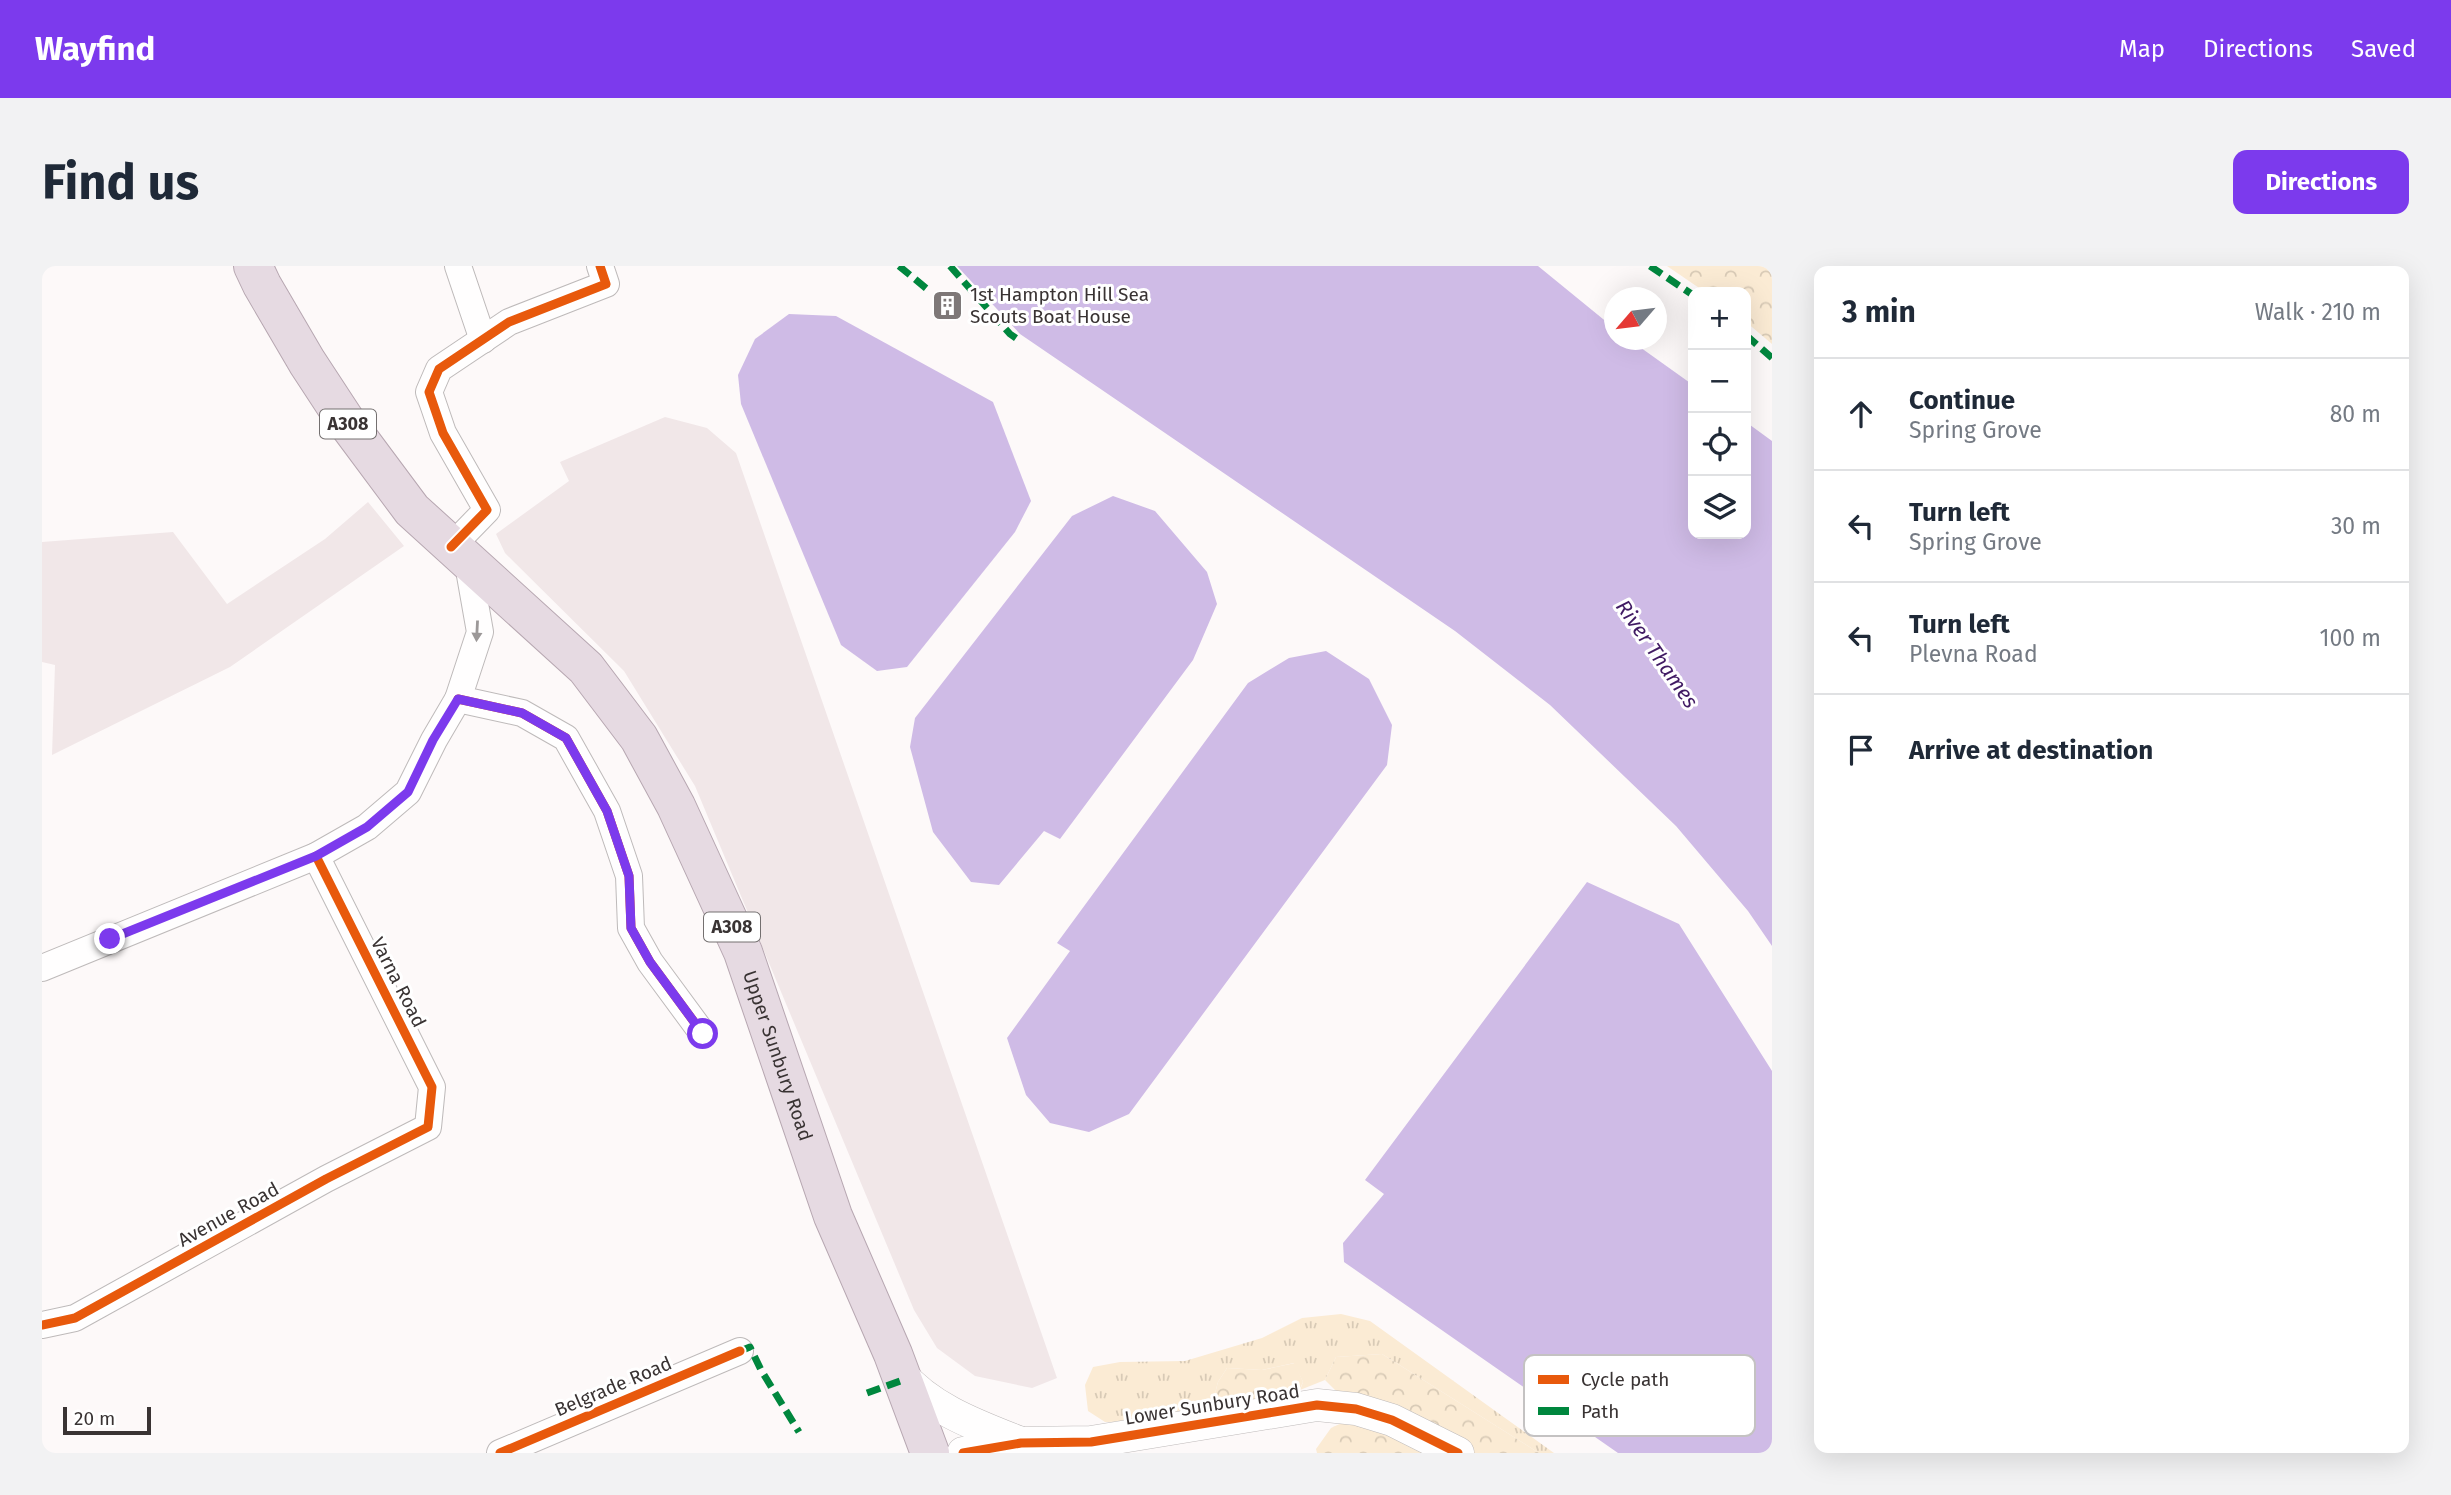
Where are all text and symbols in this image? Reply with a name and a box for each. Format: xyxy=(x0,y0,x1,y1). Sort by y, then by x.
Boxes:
text: Wayfind xyxy=(35,29,155,69)
text: Map xyxy=(2119,35,2165,63)
text: Directions xyxy=(2203,35,2313,63)
text: Saved xyxy=(2351,35,2416,63)
button: Directions xyxy=(2233,150,2409,214)
text: Find us xyxy=(42,153,199,212)
place label: 1st Hampton Hill Sea Scouts Boat House xyxy=(970,283,1149,328)
north arrow xyxy=(1604,287,1667,350)
map controls xyxy=(1688,287,1751,539)
button: + xyxy=(1688,287,1751,350)
building icon: 1st Hampton Hill Sea Scouts Boat House xyxy=(930,288,964,322)
text: 3 min xyxy=(1842,294,1916,330)
text: Walk · 210 m xyxy=(2255,298,2381,326)
button: − xyxy=(1688,350,1751,413)
text: Continue xyxy=(1909,385,2015,416)
icon: ahead xyxy=(1842,395,1880,433)
text: 80 m xyxy=(2330,400,2381,428)
road number: A308 xyxy=(320,410,376,439)
button: locate xyxy=(1688,413,1751,476)
text: Spring Grove xyxy=(1909,416,2042,444)
button: layers xyxy=(1688,476,1751,539)
text: Turn left xyxy=(1909,497,2010,528)
icon: left xyxy=(1842,507,1880,545)
text: 30 m xyxy=(2331,512,2381,540)
text: Spring Grove xyxy=(1909,528,2042,556)
water label: River Thames xyxy=(1610,595,1704,713)
text: Turn left xyxy=(1909,609,2010,640)
icon: left xyxy=(1842,619,1880,657)
one-way arrow xyxy=(471,620,482,642)
text: 100 m xyxy=(2320,624,2381,652)
text: Plevna Road xyxy=(1909,640,2038,668)
icon: arrive xyxy=(1842,731,1880,769)
text: Arrive at destination xyxy=(1909,735,2153,766)
road number: A308 xyxy=(704,912,760,942)
route end xyxy=(94,923,125,954)
street label: Varna Road xyxy=(366,933,431,1031)
street label: Upper Sunbury Road xyxy=(738,968,817,1144)
route start xyxy=(687,1018,718,1049)
street label: Avenue Road xyxy=(174,1177,283,1252)
street label: Belgrade Road xyxy=(551,1351,675,1421)
legend xyxy=(1524,1355,1755,1436)
text: Cycle path xyxy=(1581,1368,1669,1391)
street label: Lower Sunbury Road xyxy=(1123,1379,1301,1430)
text: Path xyxy=(1581,1400,1619,1423)
scale bar xyxy=(63,1404,150,1436)
text: 20 m xyxy=(74,1407,115,1430)

